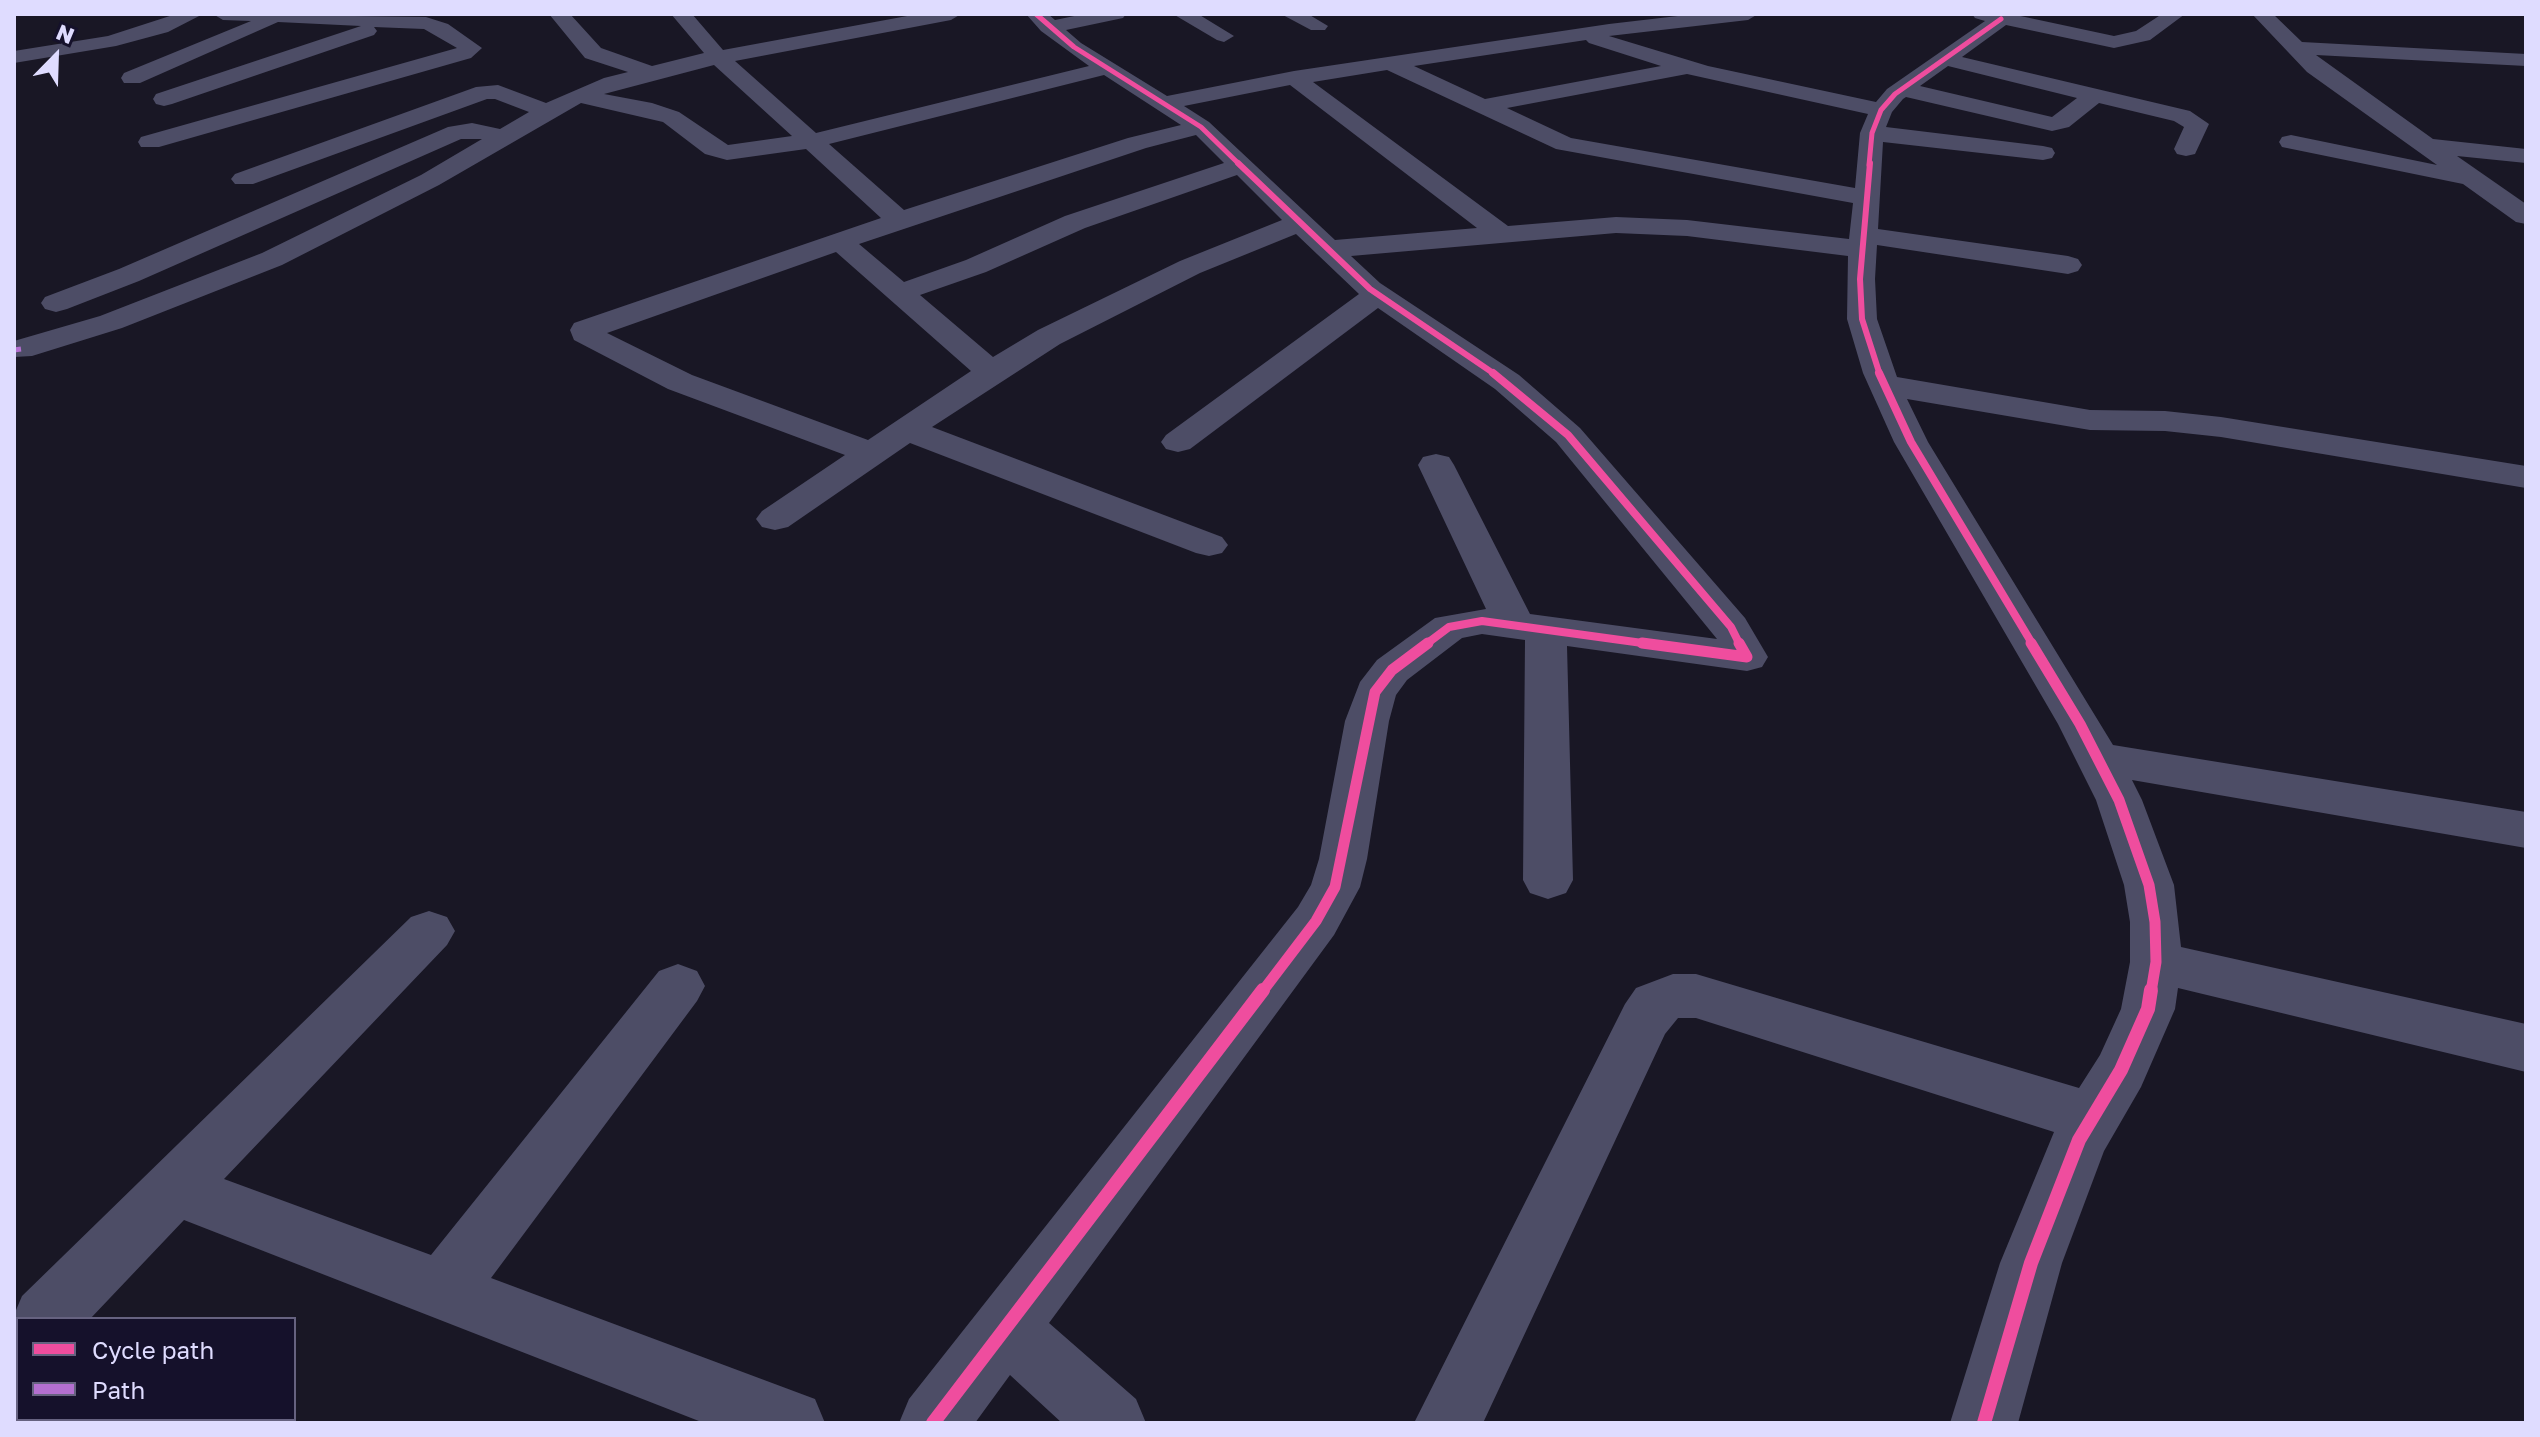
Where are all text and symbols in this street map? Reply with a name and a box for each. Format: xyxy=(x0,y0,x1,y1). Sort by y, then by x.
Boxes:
north arrow xyxy=(16,16,96,96)
text: N xyxy=(53,18,79,49)
legend xyxy=(16,1317,296,1421)
text: Cycle path xyxy=(92,1335,214,1364)
text: Path xyxy=(92,1375,145,1404)

